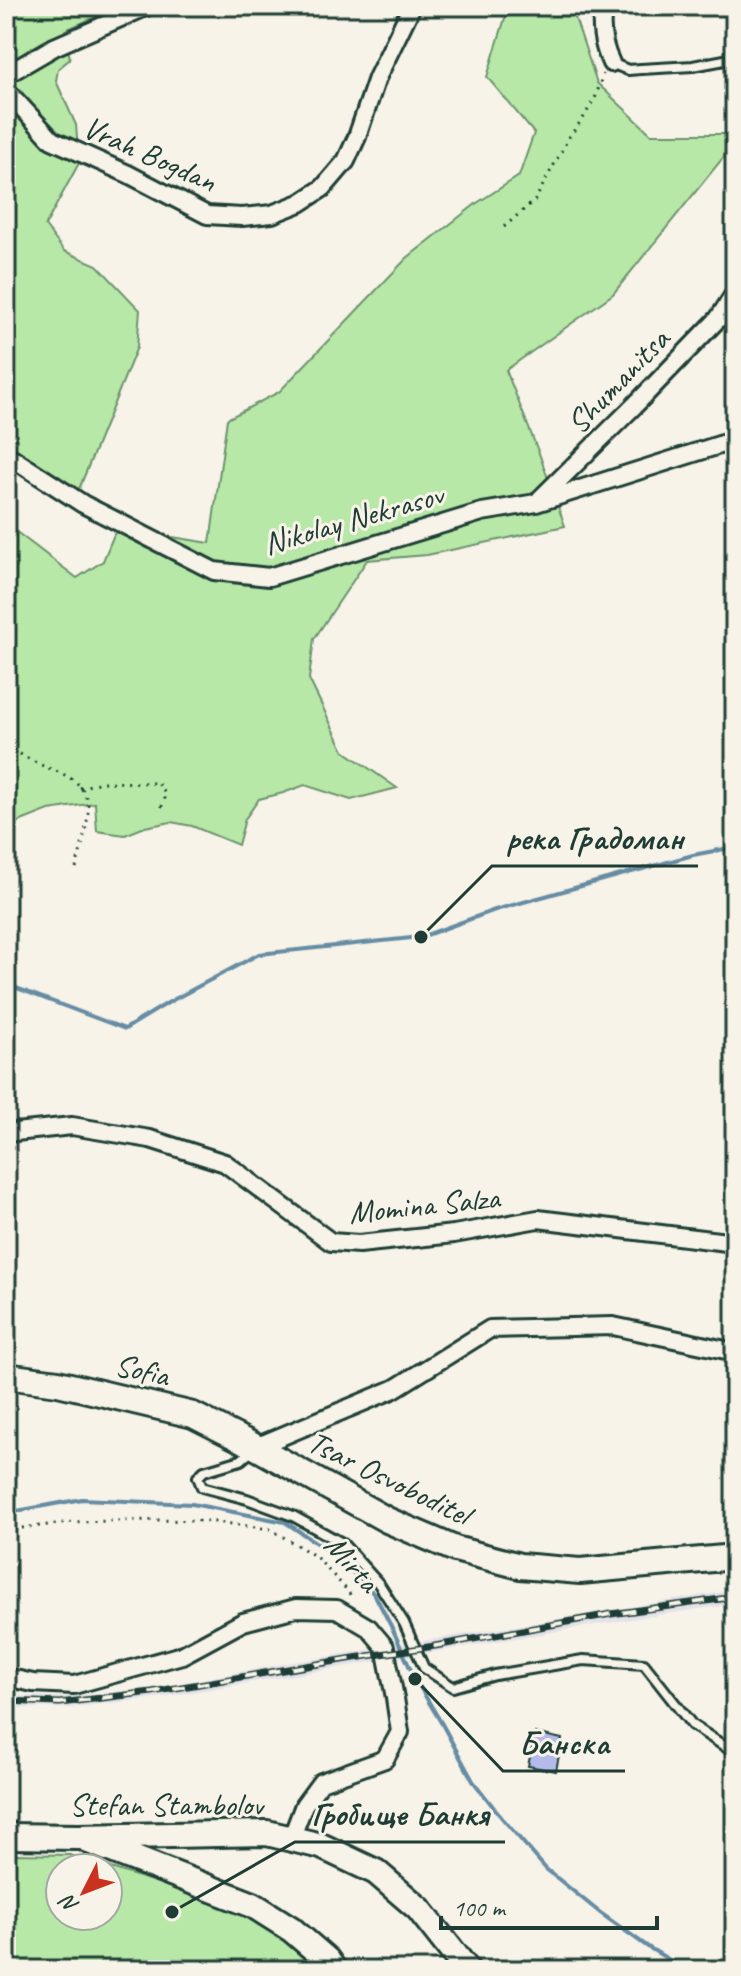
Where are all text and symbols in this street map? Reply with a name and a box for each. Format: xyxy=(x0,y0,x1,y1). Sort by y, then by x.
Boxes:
street label: Vrah Bogdan xyxy=(77,106,224,202)
street label: Shumanitsa xyxy=(558,318,680,442)
street label: Nikolay Nekrasov xyxy=(259,473,451,564)
callout: река Градоман xyxy=(492,808,698,866)
text: река Градоман xyxy=(506,816,686,859)
street label: Momina Salza xyxy=(347,1176,503,1233)
street label: Sofia xyxy=(111,1344,175,1397)
street label: Tsar Osvoboditel xyxy=(301,1421,482,1537)
street label: Mirta xyxy=(315,1525,390,1602)
callout: Банска xyxy=(503,1713,625,1771)
text: Банска xyxy=(519,1721,611,1764)
street label: Stefan Stambolov xyxy=(69,1784,265,1825)
callout: Гробище Банкя xyxy=(295,1784,505,1842)
text: Гробище Банкя xyxy=(311,1792,491,1835)
north arrow xyxy=(44,1852,124,1932)
scale bar xyxy=(441,1880,657,1930)
text: N xyxy=(53,1888,85,1919)
text: 100 m xyxy=(453,1893,507,1923)

